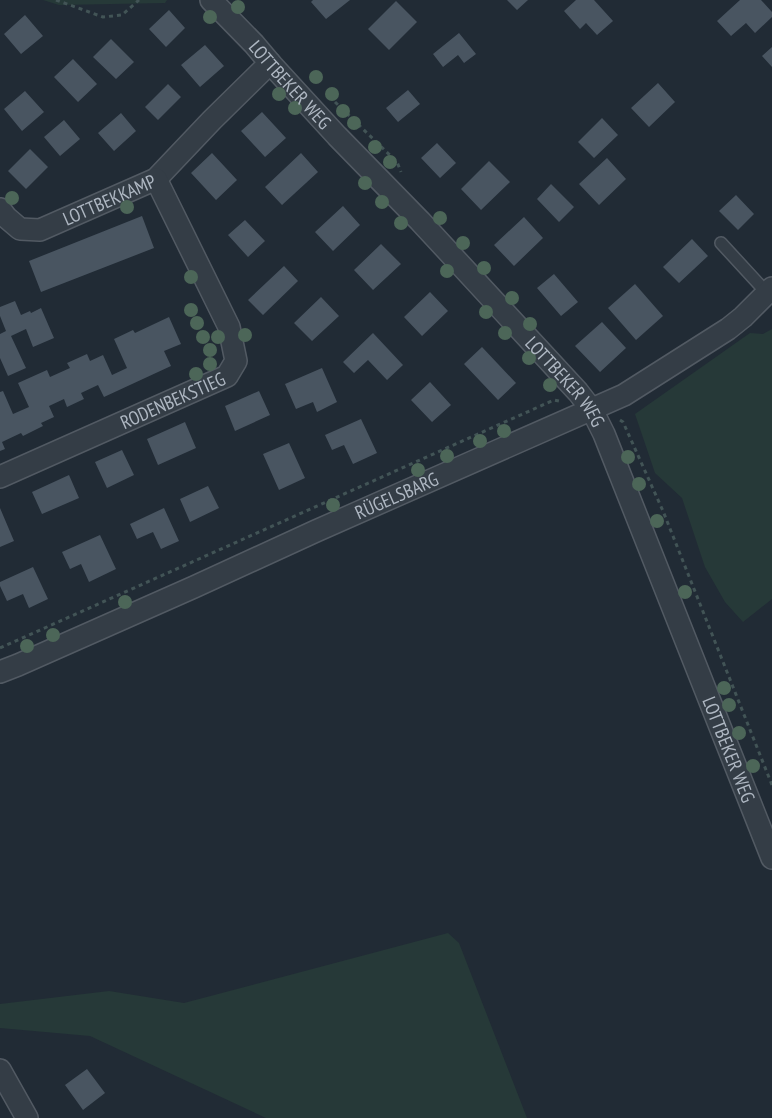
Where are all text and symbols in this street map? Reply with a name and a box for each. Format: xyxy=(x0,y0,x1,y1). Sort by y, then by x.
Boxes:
street label: LOTTBEKER WEG xyxy=(244,35,337,134)
street label: LOTTBEKKAMP xyxy=(59,169,160,231)
street label: LOTTBEKER WEG xyxy=(520,331,610,431)
street label: RODENBEKSTIEG xyxy=(116,366,229,434)
street label: RÜGELSBARG xyxy=(351,467,442,524)
street label: LOTTBEKER WEG xyxy=(697,693,761,806)

